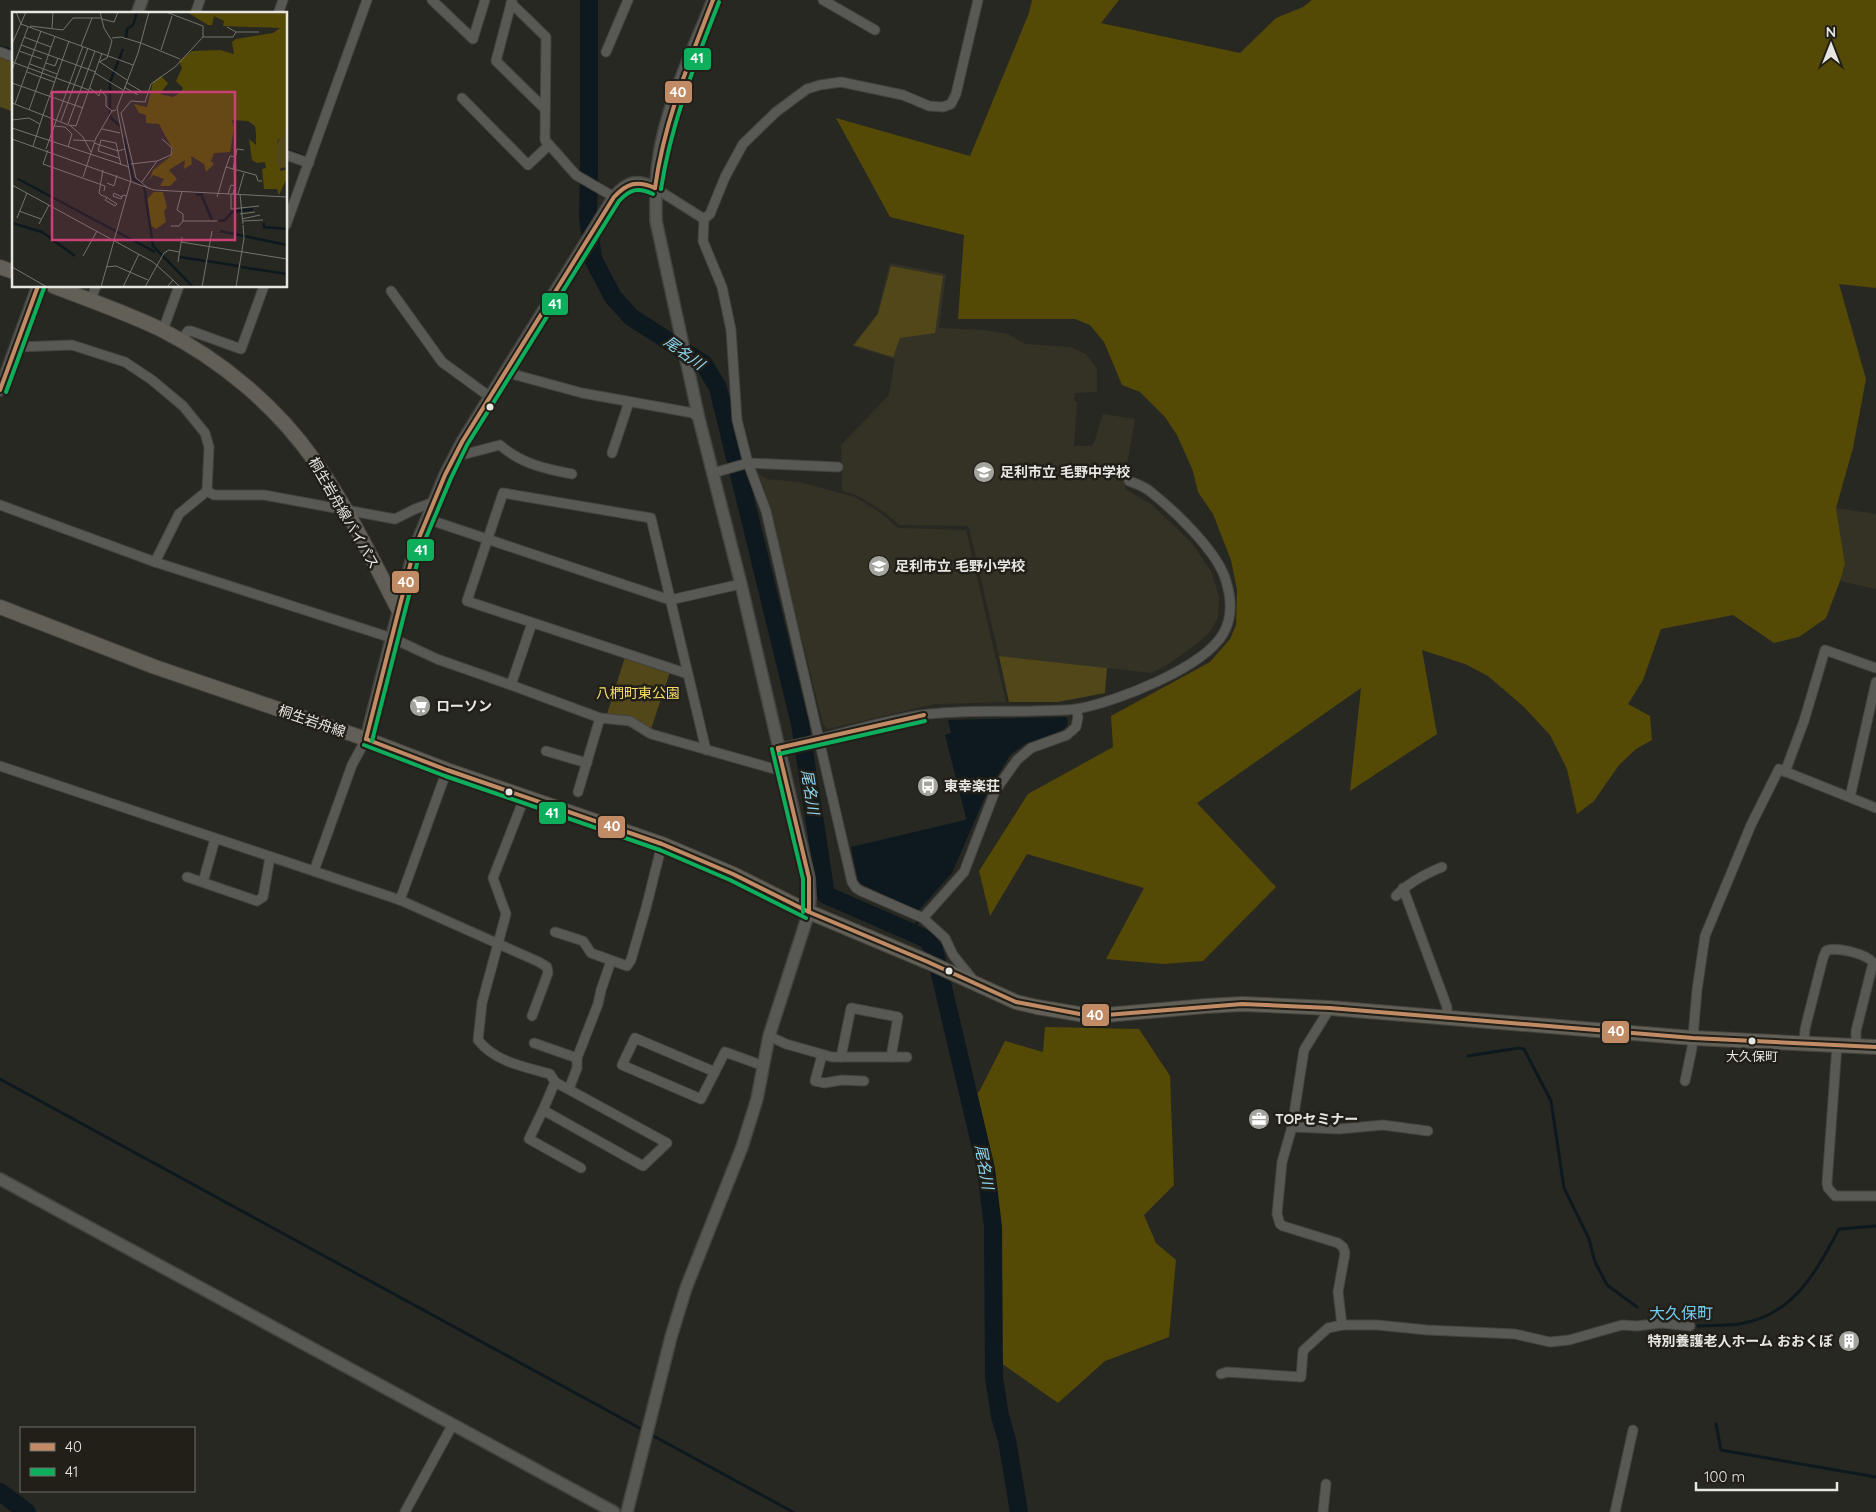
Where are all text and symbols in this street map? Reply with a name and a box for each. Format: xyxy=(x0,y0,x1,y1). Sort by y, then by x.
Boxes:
inset map xyxy=(12,12,288,288)
north arrow xyxy=(1806,20,1856,70)
text: N xyxy=(1826,23,1836,41)
line badge: 41 xyxy=(683,47,712,71)
text: 41 xyxy=(690,49,704,67)
line badge: 40 xyxy=(664,80,693,104)
text: 40 xyxy=(670,83,687,101)
line badge: 41 xyxy=(541,292,569,316)
text: 41 xyxy=(548,295,562,313)
water label: 尾名川 xyxy=(661,332,710,375)
unlabelled marker xyxy=(485,402,495,412)
street label: 桐生岩舟線バイパス xyxy=(305,454,383,572)
school or university icon: 足利市立 毛野中学校 xyxy=(972,460,996,484)
place label: 足利市立 毛野中学校 xyxy=(1000,463,1130,481)
line badge: 41 xyxy=(406,538,435,562)
text: 41 xyxy=(414,541,428,559)
school or university icon: 足利市立 毛野小学校 xyxy=(867,554,891,578)
place label: 足利市立 毛野小学校 xyxy=(895,557,1025,575)
line badge: 40 xyxy=(391,570,420,594)
text: 40 xyxy=(398,573,415,591)
park label: 八椚町東公園 xyxy=(596,684,680,702)
supermarket icon: ローソン xyxy=(408,694,432,718)
place label: ローソン xyxy=(436,697,492,715)
street label: 桐生岩舟線 xyxy=(276,701,348,741)
water label: 尾名川 xyxy=(798,768,824,818)
bus stop icon: 東幸楽荘 xyxy=(916,774,940,798)
place label: 東幸楽荘 xyxy=(944,777,1000,795)
unlabelled marker xyxy=(504,787,514,797)
line badge: 41 xyxy=(538,801,567,825)
text: 41 xyxy=(545,804,559,822)
line badge: 40 xyxy=(597,815,626,839)
text: 40 xyxy=(604,817,621,835)
unlabelled marker xyxy=(944,966,954,976)
line badge: 40 xyxy=(1081,1003,1110,1027)
text: 40 xyxy=(1087,1006,1104,1024)
line badge: 40 xyxy=(1601,1020,1630,1044)
text: 40 xyxy=(1608,1022,1625,1040)
marker: 大久保町 xyxy=(1747,1036,1757,1046)
place label: 大久保町 xyxy=(1726,1048,1778,1064)
office icon: TOPセミナー xyxy=(1247,1107,1271,1131)
place label: TOPセミナー xyxy=(1275,1110,1359,1128)
water label: 尾名川 xyxy=(971,1143,998,1193)
district label: 大久保町 xyxy=(1649,1303,1713,1323)
building icon: 特別養護老人ホーム おおくぼ xyxy=(1837,1329,1861,1353)
place label: 特別養護老人ホーム おおくぼ xyxy=(1648,1332,1833,1350)
legend xyxy=(20,1427,195,1492)
text: 40 xyxy=(65,1437,82,1456)
scale bar xyxy=(1696,1460,1837,1492)
text: 41 xyxy=(65,1462,78,1481)
text: 100 m xyxy=(1704,1467,1745,1486)

